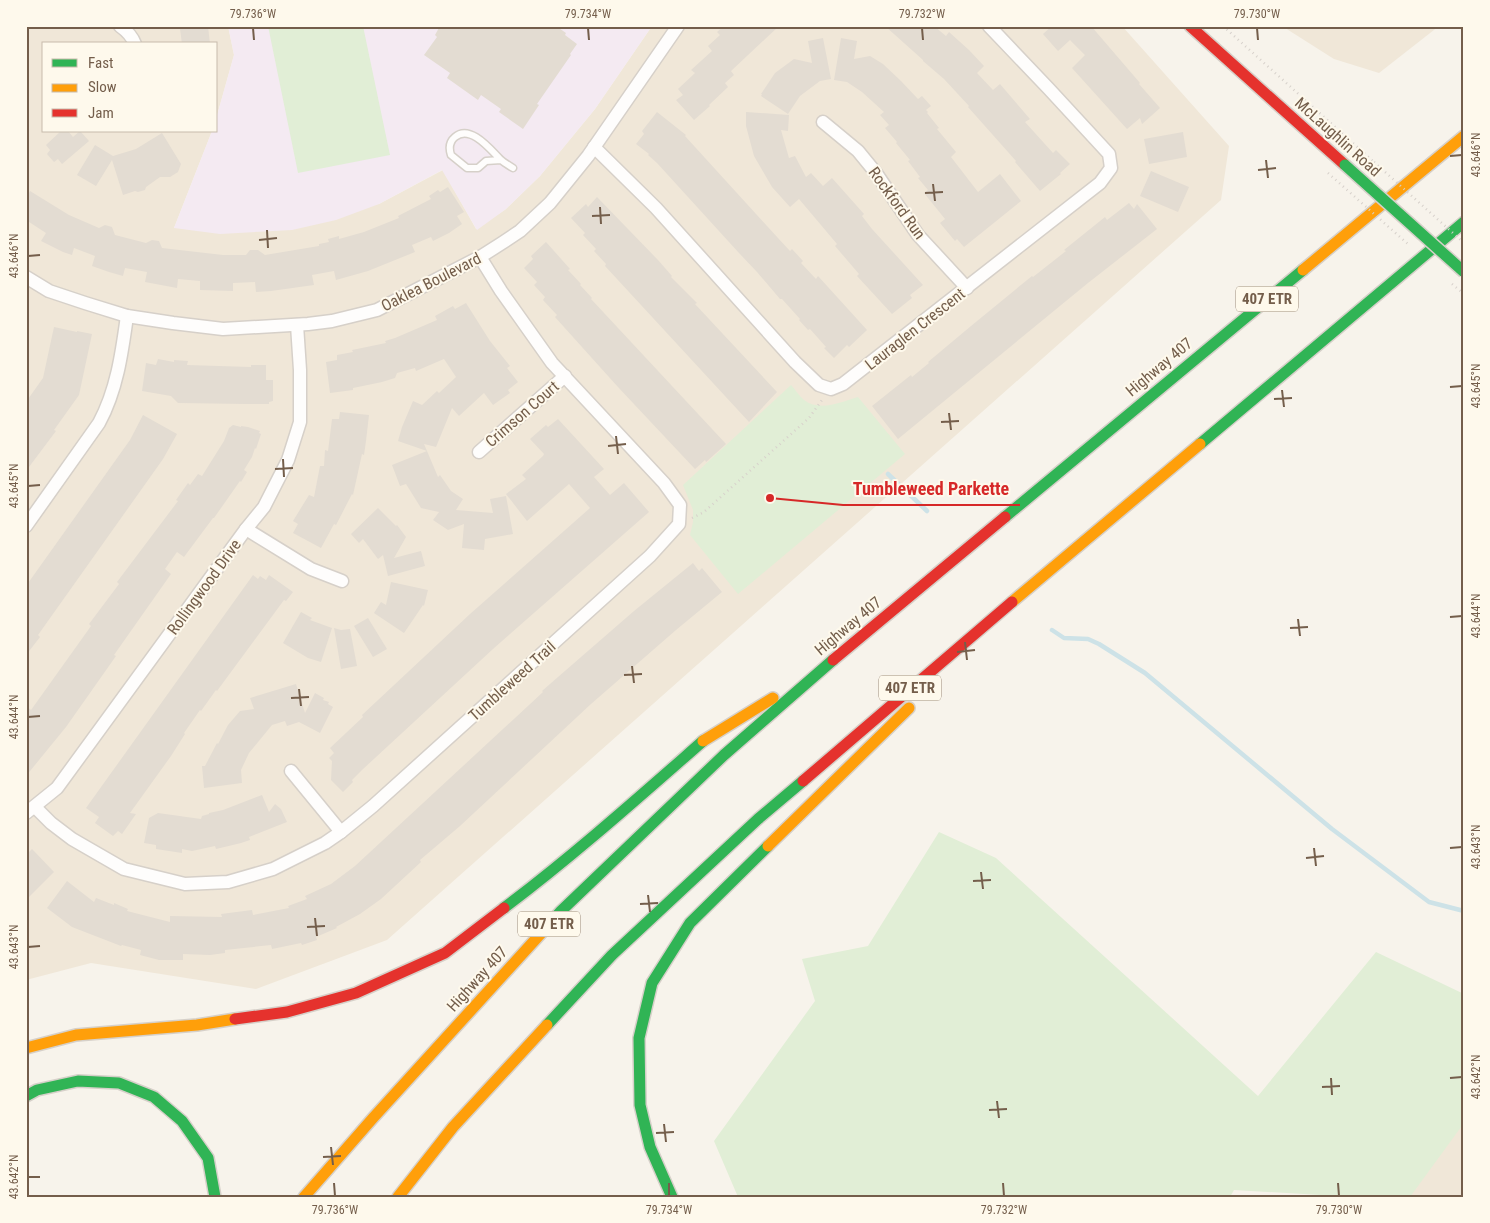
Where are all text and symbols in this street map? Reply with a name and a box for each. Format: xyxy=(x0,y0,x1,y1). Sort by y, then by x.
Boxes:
text: 79.736°W xyxy=(230,7,276,21)
text: 79.734°W xyxy=(565,7,611,21)
text: 79.732°W xyxy=(899,7,945,21)
text: 79.730°W xyxy=(1234,7,1280,21)
legend xyxy=(42,42,218,132)
text: Fast xyxy=(88,54,113,72)
text: Slow xyxy=(88,78,117,96)
street label: McLaughlin Road xyxy=(1291,93,1385,181)
text: Jam xyxy=(88,104,114,122)
text: 43.646°N xyxy=(1469,133,1483,177)
street label: Rockford Run xyxy=(864,163,930,243)
text: 43.646°N xyxy=(7,234,21,278)
street label: Oaklea Boulevard xyxy=(378,249,484,315)
street label: Lauraglen Crescent xyxy=(861,284,969,374)
road number: 407 ETR xyxy=(1236,286,1298,312)
street label: Highway 407 xyxy=(1122,334,1196,400)
text: 43.645°N xyxy=(1469,364,1483,408)
street label: Crimson Court xyxy=(481,377,563,451)
text: 43.645°N xyxy=(7,464,21,508)
callout: Tumbleweed Parkette xyxy=(843,472,1020,505)
text: Tumbleweed Parkette xyxy=(853,478,1010,499)
street label: Rollingwood Drive xyxy=(163,536,245,638)
street label: Highway 407 xyxy=(811,593,885,659)
text: 43.644°N xyxy=(1469,594,1483,638)
street label: Tumbleweed Trail xyxy=(465,637,559,725)
road number: 407 ETR xyxy=(879,676,941,700)
text: 43.644°N xyxy=(7,695,21,739)
text: 43.643°N xyxy=(1469,825,1483,869)
road number: 407 ETR xyxy=(518,912,580,936)
text: 43.643°N xyxy=(7,925,21,969)
street label: Highway 407 xyxy=(443,942,511,1016)
text: 43.642°N xyxy=(1469,1055,1483,1099)
text: 43.642°N xyxy=(7,1155,21,1199)
text: 79.736°W xyxy=(312,1203,358,1217)
text: 79.734°W xyxy=(646,1203,692,1217)
text: 79.732°W xyxy=(981,1203,1027,1217)
text: 79.730°W xyxy=(1316,1203,1362,1217)

